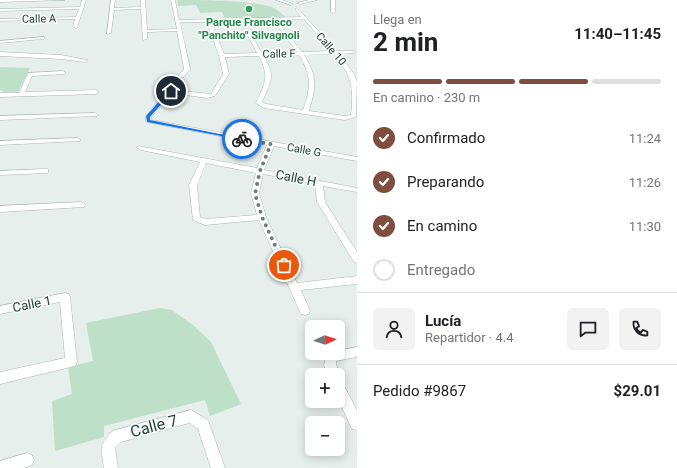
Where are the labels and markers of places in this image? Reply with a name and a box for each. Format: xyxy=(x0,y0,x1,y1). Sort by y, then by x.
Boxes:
marker: Parque Francisco "Panchito" Silvagnoli xyxy=(244,4,254,14)
place label: Parque Francisco "Panchito" Silvagnoli xyxy=(198,16,300,42)
pin xyxy=(154,74,188,108)
pin xyxy=(267,248,301,282)

